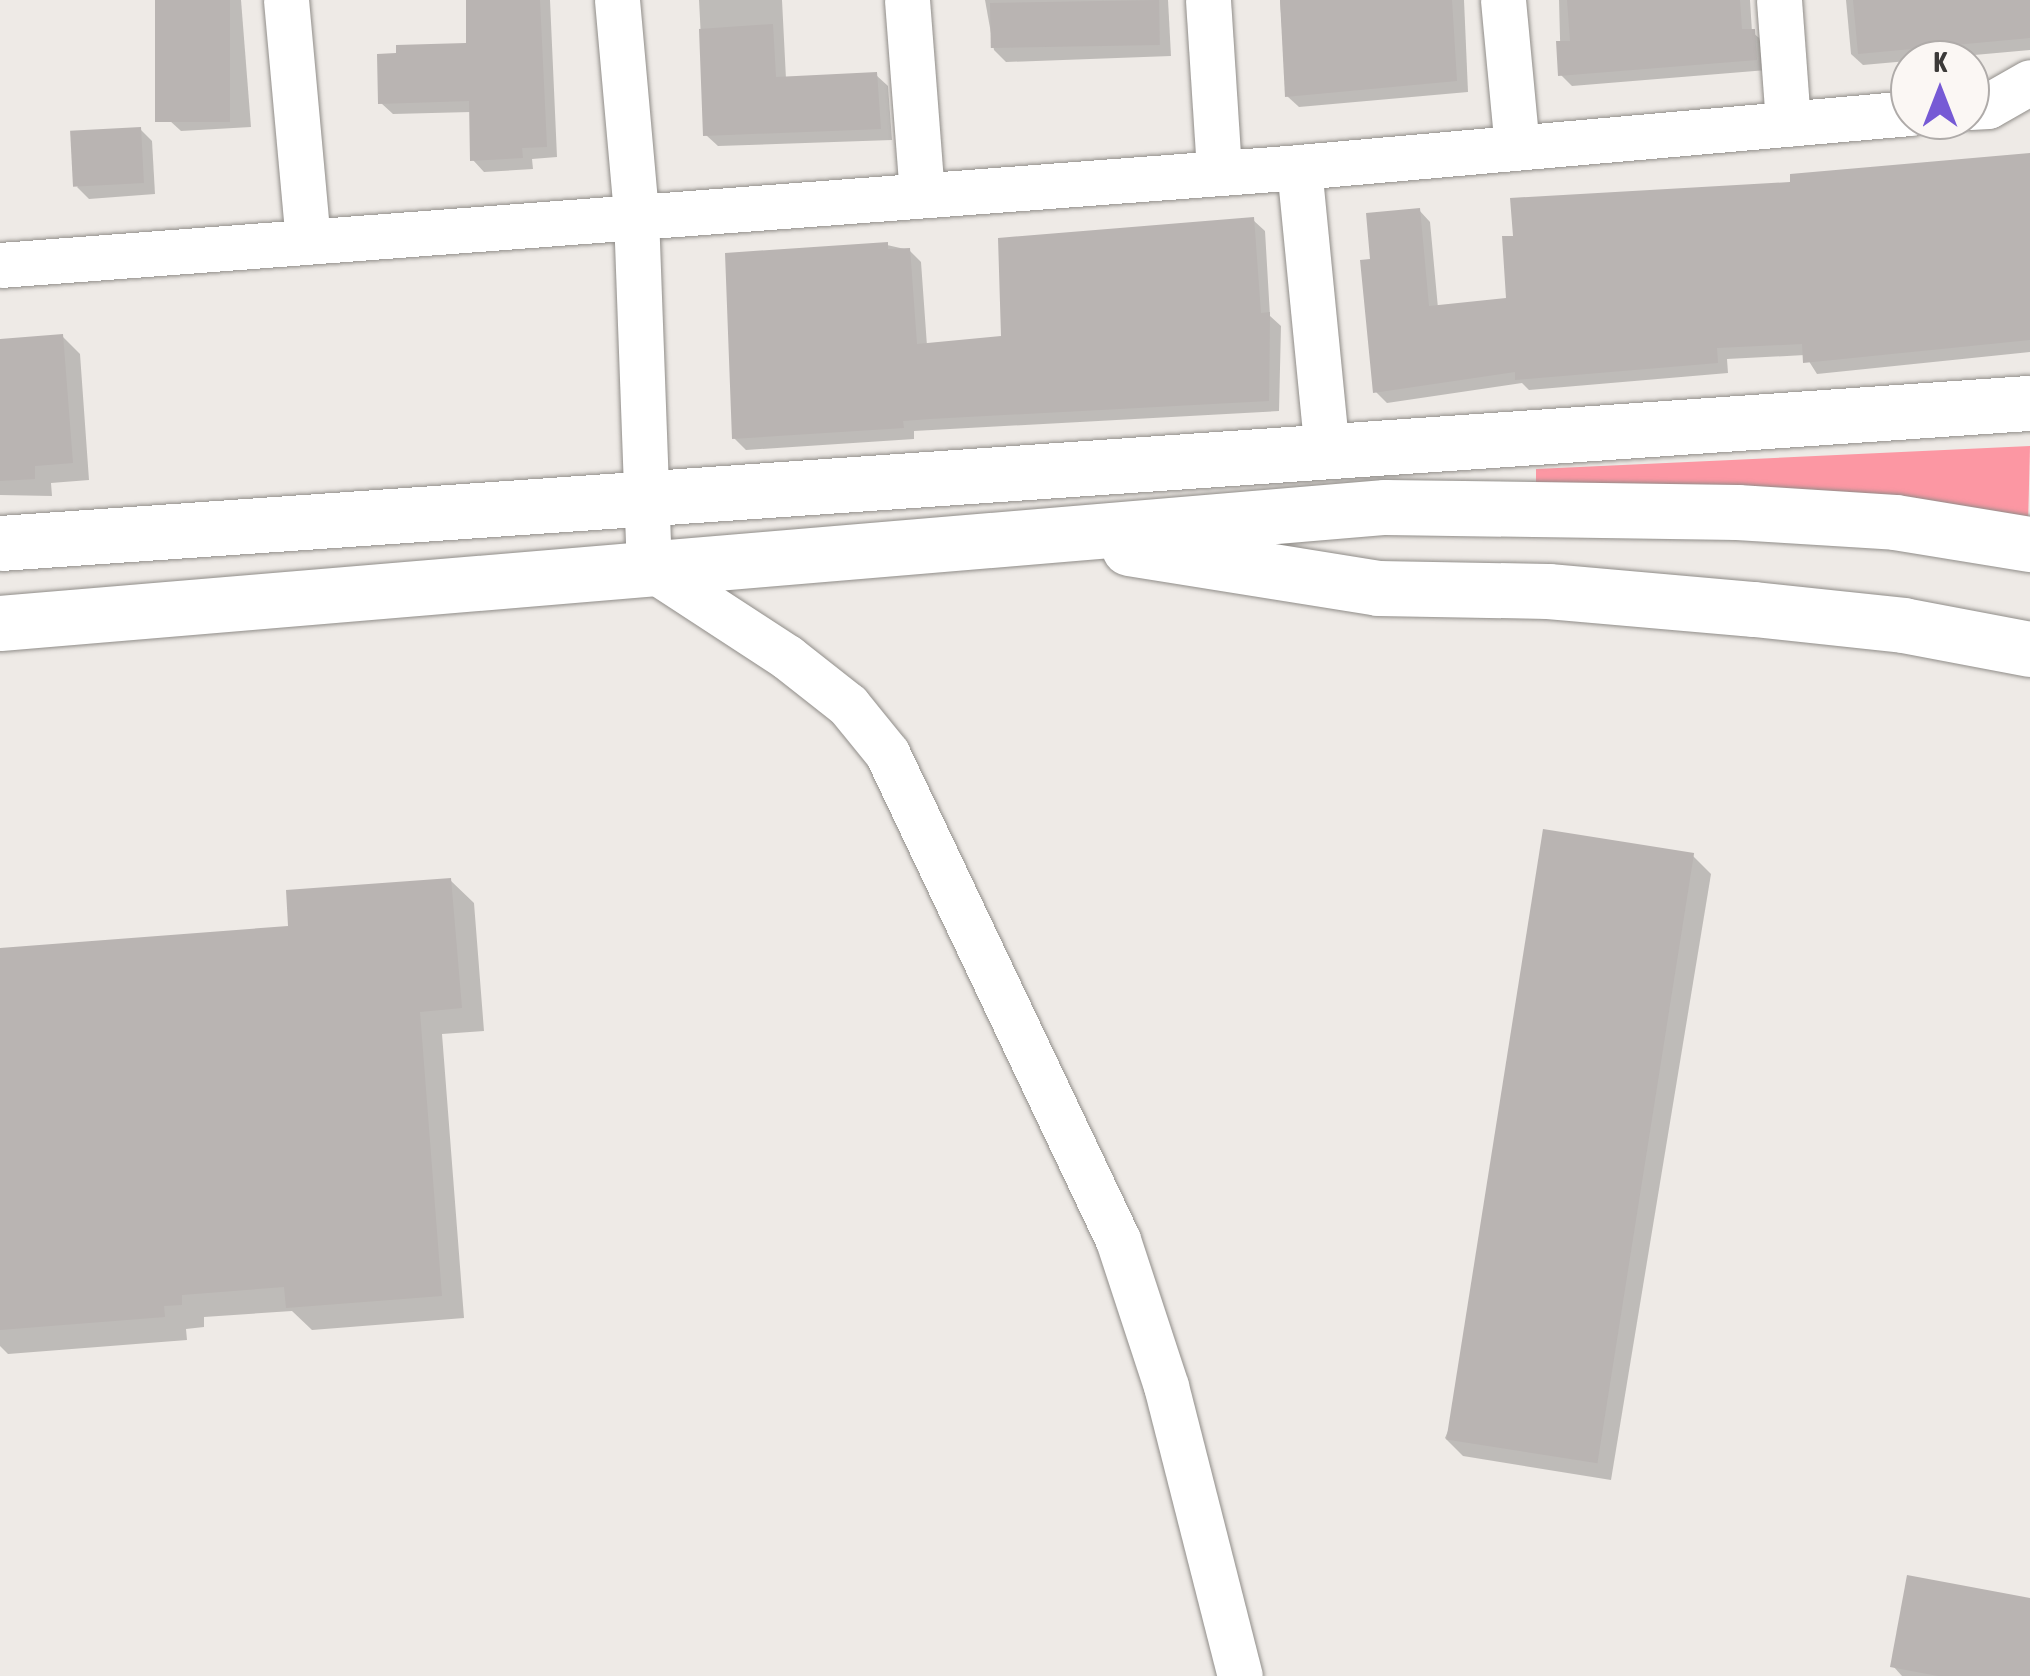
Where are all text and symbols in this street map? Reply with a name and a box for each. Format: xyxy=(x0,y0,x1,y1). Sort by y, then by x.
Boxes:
north arrow xyxy=(1890,40,1990,140)
text: K xyxy=(1933,46,1947,78)

